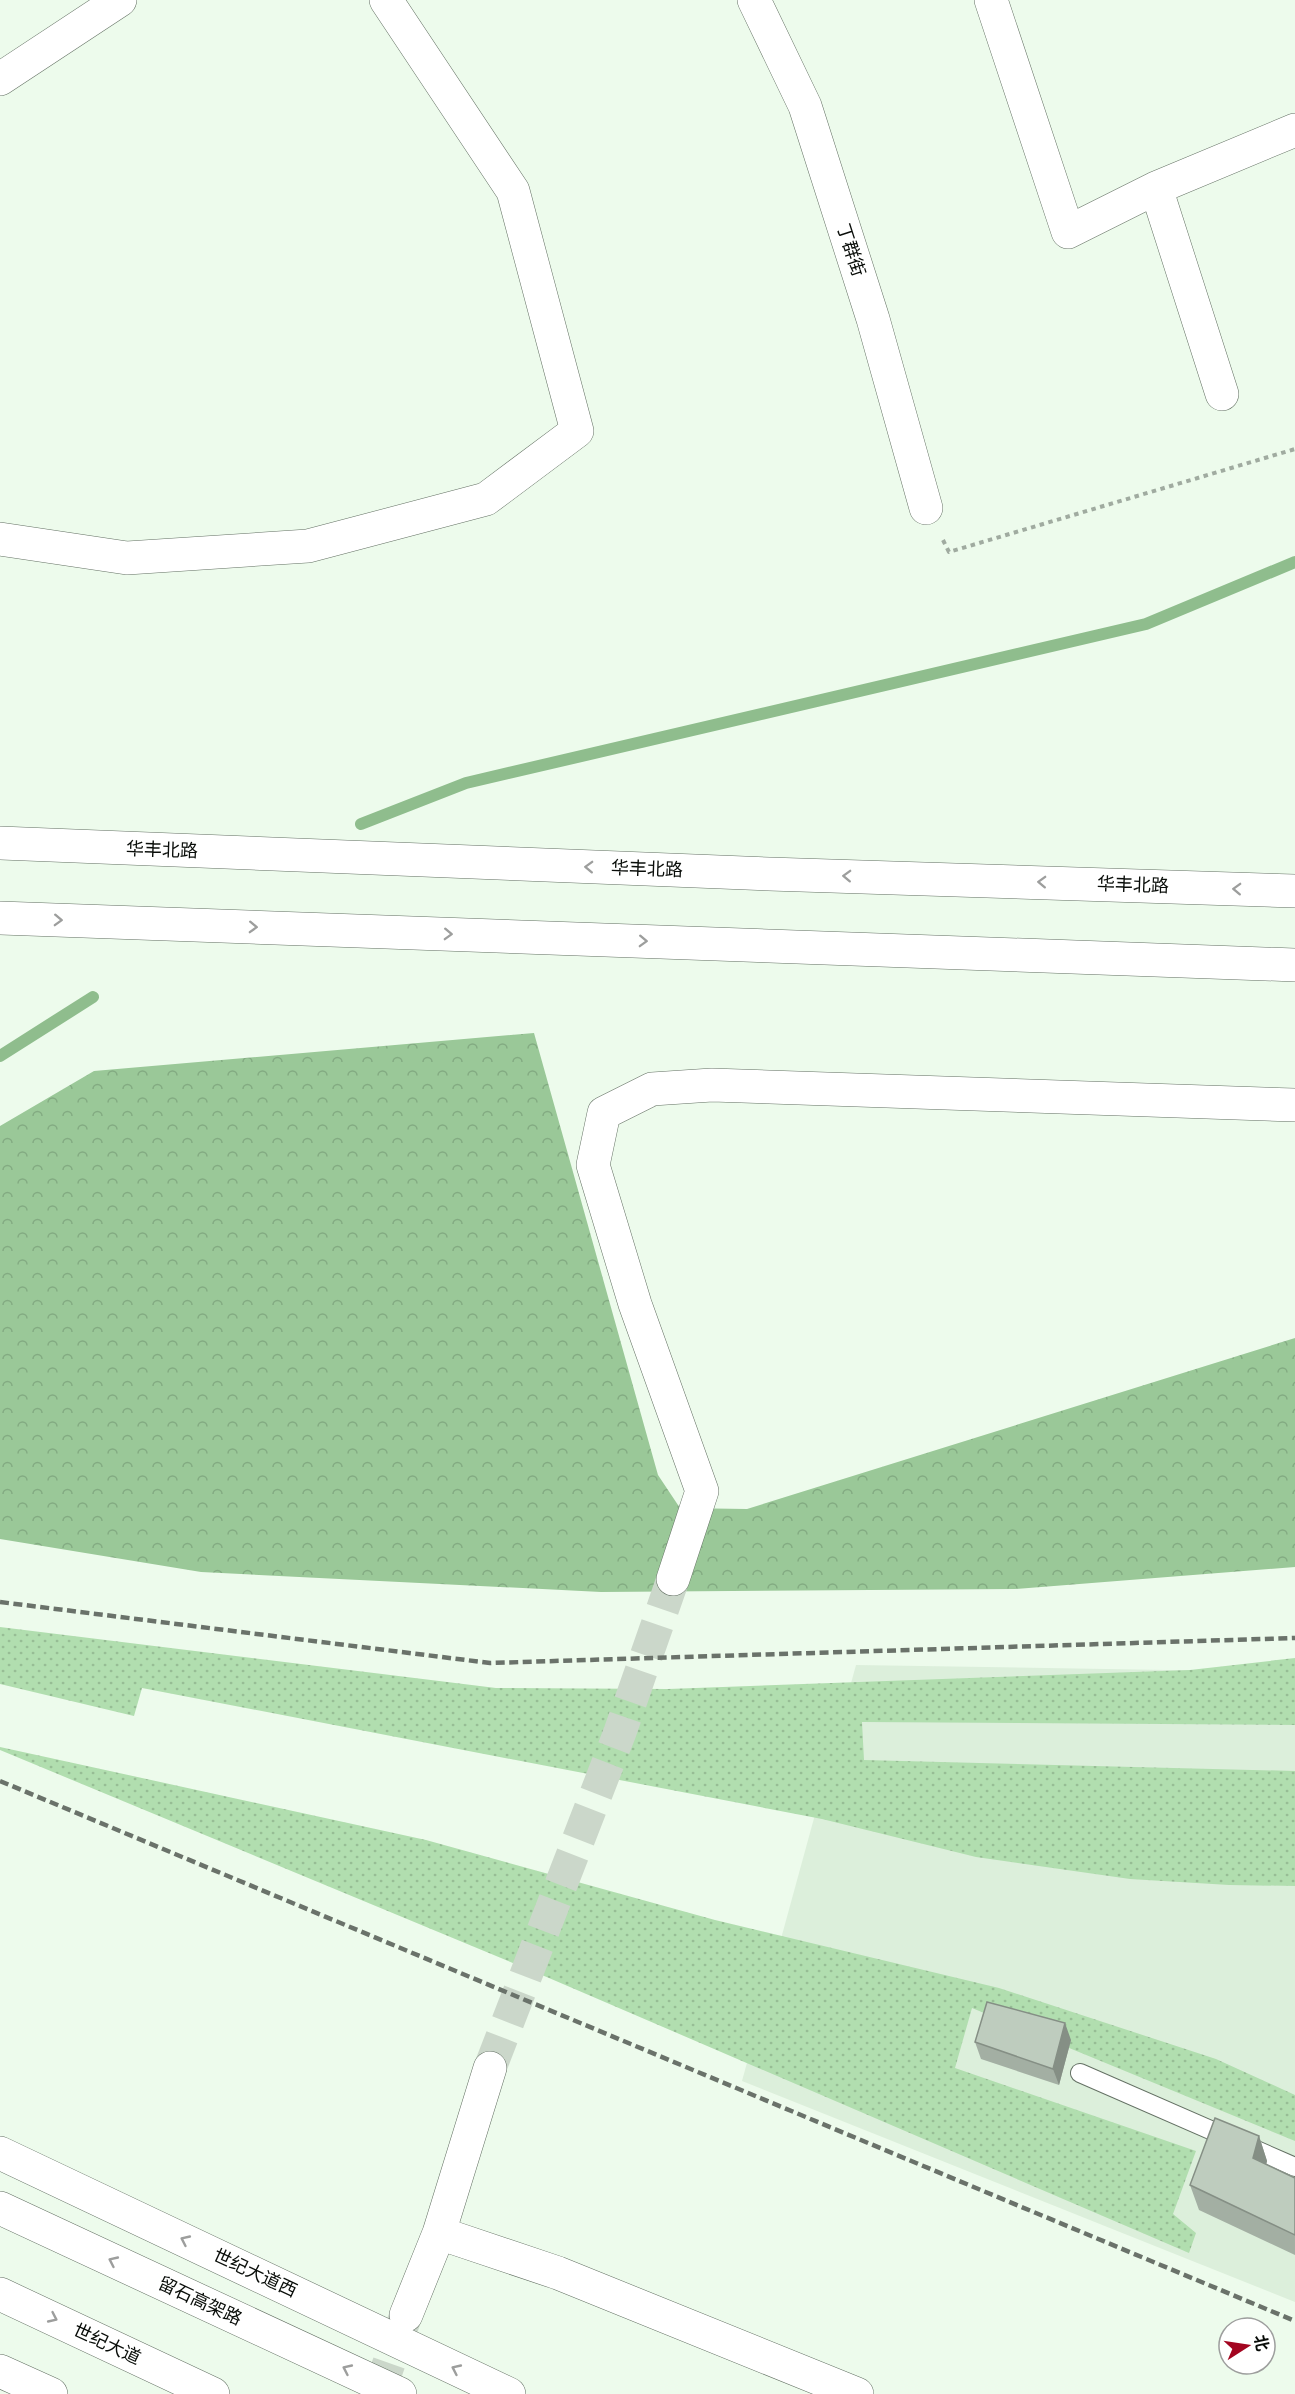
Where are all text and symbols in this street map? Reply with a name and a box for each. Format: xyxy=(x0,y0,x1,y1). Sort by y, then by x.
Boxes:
street label: 丁群街 xyxy=(832,221,871,279)
street label: 华丰北路 xyxy=(126,837,198,862)
street label: 华丰北路 xyxy=(611,856,683,881)
one-way arrow xyxy=(584,860,593,873)
one-way arrow xyxy=(842,870,851,883)
street label: 华丰北路 xyxy=(1097,872,1169,897)
one-way arrow xyxy=(1037,876,1046,889)
one-way arrow xyxy=(1232,882,1241,895)
one-way arrow xyxy=(54,914,63,927)
one-way arrow xyxy=(249,921,258,934)
one-way arrow xyxy=(444,928,453,941)
one-way arrow xyxy=(639,935,648,948)
one-way arrow xyxy=(181,2236,192,2248)
street label: 世纪大道西 xyxy=(210,2243,301,2302)
one-way arrow xyxy=(108,2256,119,2268)
street label: 留石高架路 xyxy=(155,2271,246,2330)
one-way arrow xyxy=(46,2311,57,2323)
north arrow xyxy=(1217,2316,1277,2376)
street label: 世纪大道 xyxy=(70,2318,145,2369)
text: 北 xyxy=(1250,2333,1273,2353)
one-way arrow xyxy=(452,2364,463,2376)
one-way arrow xyxy=(342,2365,353,2377)

